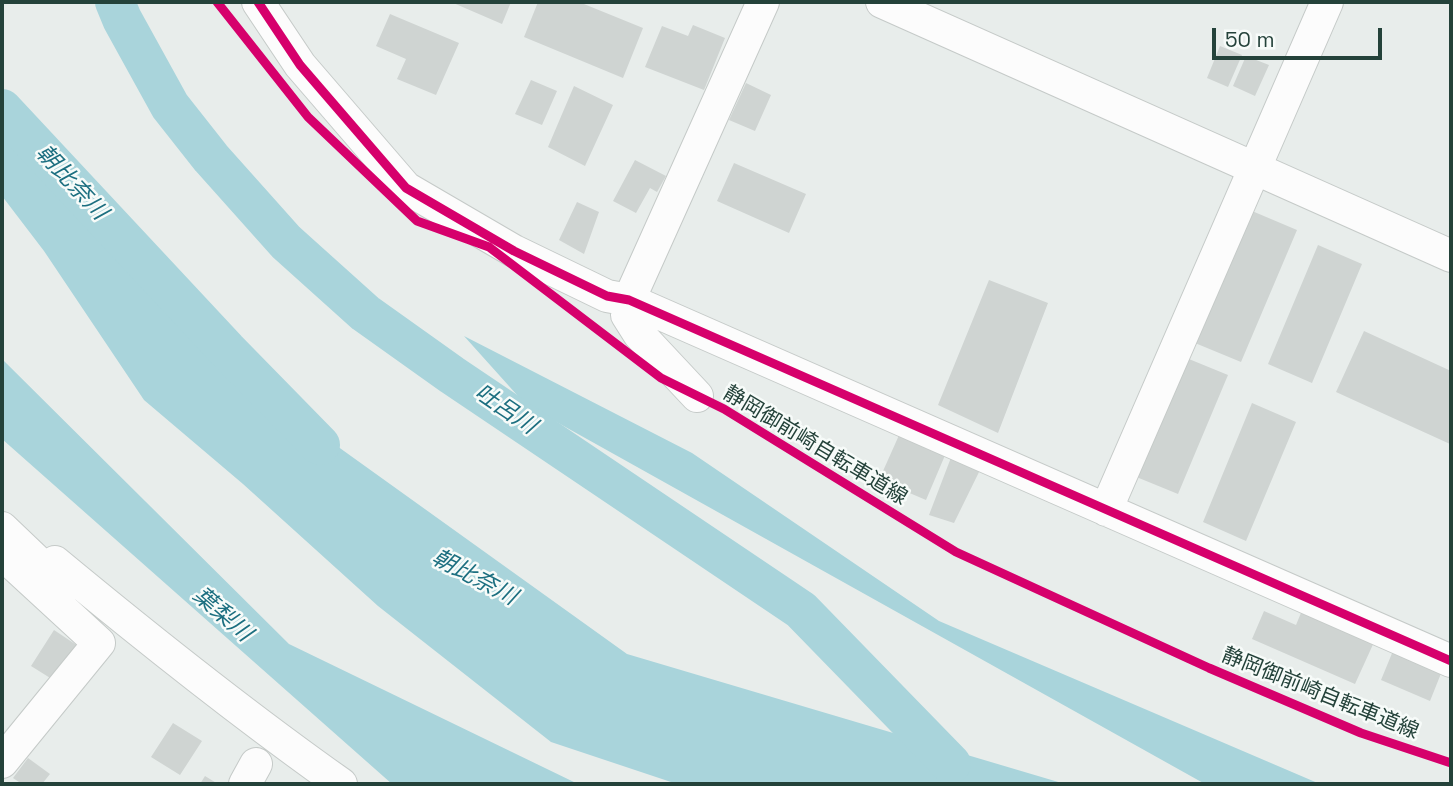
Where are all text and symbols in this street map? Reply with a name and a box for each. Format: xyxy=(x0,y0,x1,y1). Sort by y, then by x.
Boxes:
scale bar xyxy=(1215,14,1385,58)
text: 50 m xyxy=(1225,26,1275,53)
water label: 朝比奈川 xyxy=(30,140,112,226)
water label: 吐呂川 xyxy=(469,379,541,441)
street label: 静岡御前崎自転車道線 xyxy=(719,381,911,511)
water label: 朝比奈川 xyxy=(427,544,521,612)
water label: 葉梨川 xyxy=(187,582,257,648)
street label: 静岡御前崎自転車道線 xyxy=(1218,643,1422,745)

